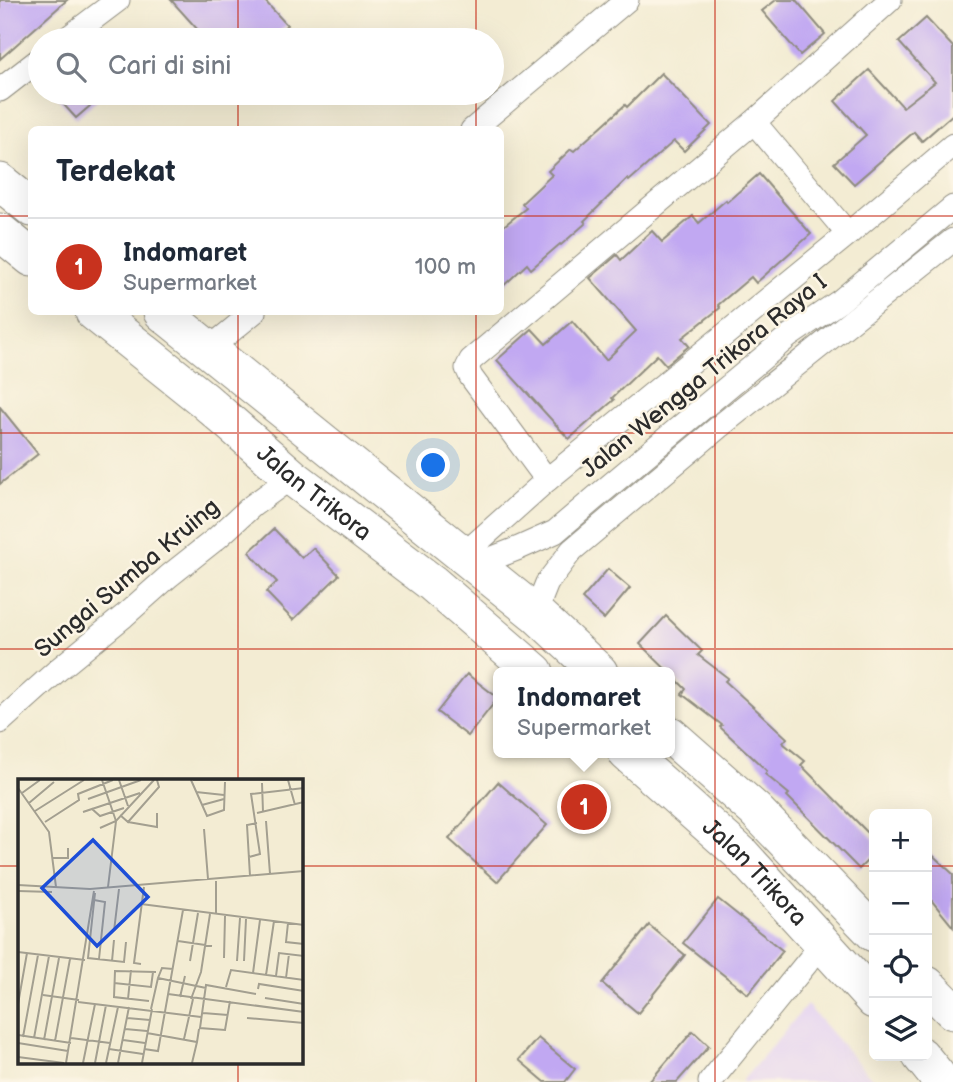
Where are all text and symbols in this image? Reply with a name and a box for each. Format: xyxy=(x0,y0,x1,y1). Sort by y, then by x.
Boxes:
search box xyxy=(28,28,504,105)
icon: search xyxy=(52,48,90,86)
text: Cari di sini xyxy=(108,51,231,82)
text: Terdekat xyxy=(56,154,175,190)
text: Indomaret xyxy=(123,238,247,269)
text: 1 xyxy=(74,253,84,281)
text: 100 m xyxy=(415,253,476,281)
street label: Jalan Wengga Trikora Raya I xyxy=(575,268,833,484)
text: Supermarket xyxy=(123,269,257,297)
street label: Jalan Trikora xyxy=(251,439,377,547)
your location xyxy=(416,448,450,482)
street label: Sungai Sumba Kruing xyxy=(29,492,225,664)
popup xyxy=(493,667,675,758)
text: Indomaret xyxy=(517,683,641,714)
text: Supermarket xyxy=(517,714,651,742)
inset map xyxy=(18,779,303,1064)
pin: 1 xyxy=(561,781,607,833)
map controls xyxy=(869,809,932,1061)
button: + xyxy=(869,809,932,872)
street label: Jalan Trikora xyxy=(697,812,813,932)
button: − xyxy=(869,872,932,935)
button: locate xyxy=(869,935,932,998)
button: layers xyxy=(869,998,932,1061)

